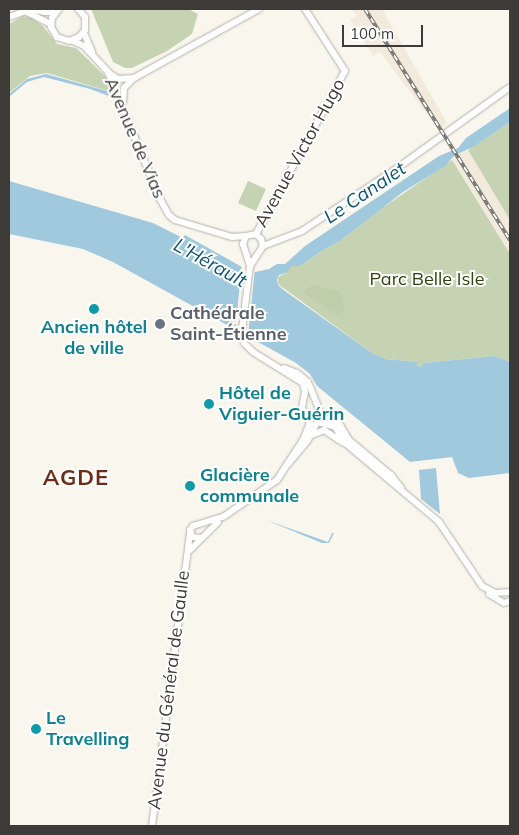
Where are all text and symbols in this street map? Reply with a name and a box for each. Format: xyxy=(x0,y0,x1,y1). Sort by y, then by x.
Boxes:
scale bar xyxy=(344,15,425,47)
text: 100 m xyxy=(350,24,394,43)
street label: Avenue de Vias xyxy=(100,74,170,202)
street label: Avenue Victor Hugo xyxy=(250,75,350,231)
water label: Le Canalet xyxy=(320,157,410,229)
water label: L'Hérault xyxy=(170,234,250,292)
park label: Parc Belle Isle xyxy=(370,268,484,290)
marker: Ancien hôtel de ville xyxy=(88,303,100,315)
place label: Cathédrale Saint-Étienne xyxy=(170,303,287,346)
place label: Ancien hôtel de ville xyxy=(41,317,147,359)
marker: Cathédrale Saint-Étienne xyxy=(154,318,166,330)
place label: Hôtel de Viguier-Guérin xyxy=(219,383,344,426)
marker: Hôtel de Viguier-Guérin xyxy=(203,398,215,410)
district label: AGDE xyxy=(42,465,110,491)
place label: Glacière communale xyxy=(200,465,299,508)
marker: Glacière communale xyxy=(184,480,196,492)
street label: Avenue du Général de Gaulle xyxy=(144,569,194,811)
place label: Le Travelling xyxy=(46,708,129,751)
marker: Le Travelling xyxy=(30,723,42,735)

